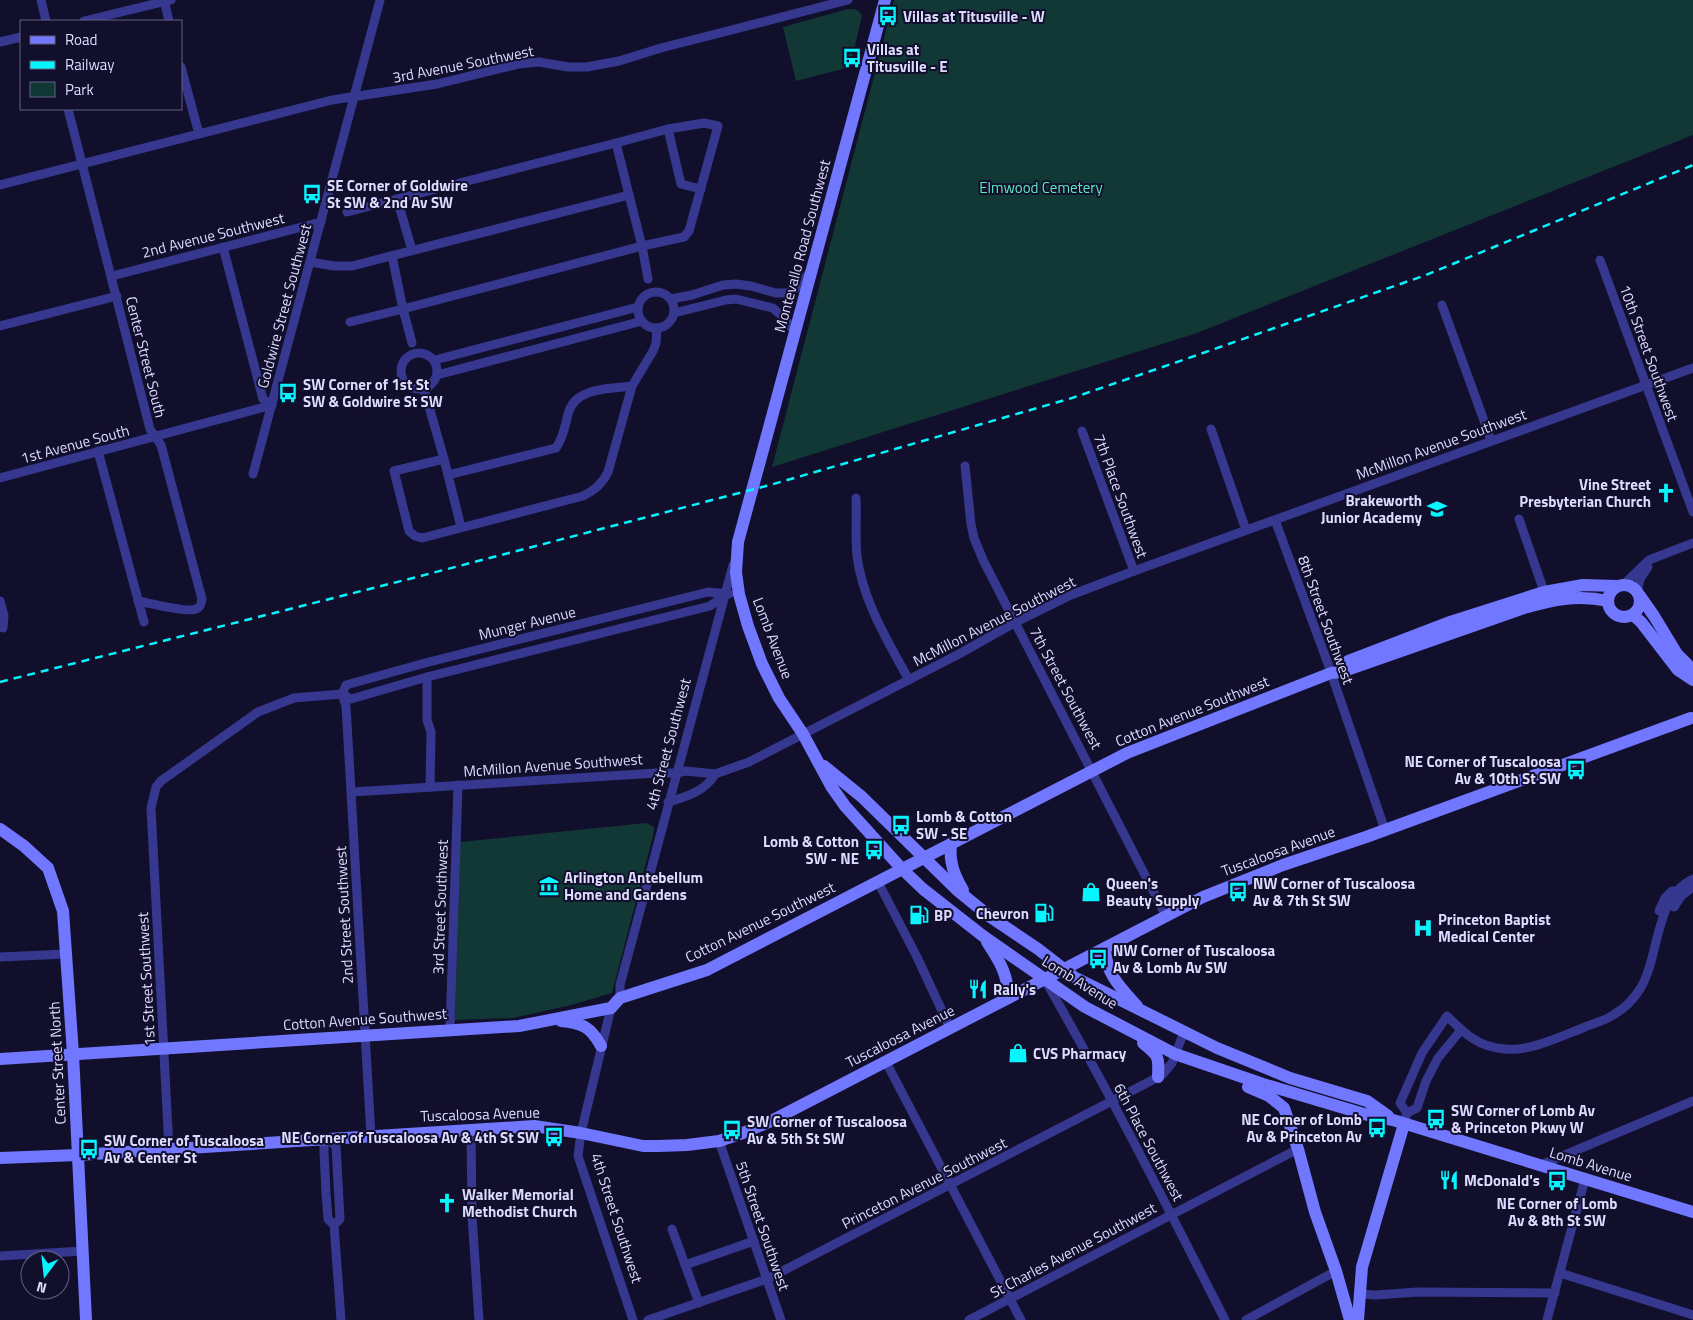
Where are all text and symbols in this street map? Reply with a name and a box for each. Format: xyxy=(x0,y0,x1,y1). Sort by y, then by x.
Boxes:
bus stop icon: Villas at Titusville - W xyxy=(877,5,899,27)
place label: Villas at Titusville - W xyxy=(903,5,1045,28)
legend xyxy=(20,20,182,110)
text: Road xyxy=(65,28,97,51)
place label: Villas at Titusville - E xyxy=(867,38,948,78)
street label: 3rd Avenue Southwest xyxy=(390,39,536,89)
bus stop icon: Villas at Titusville - E xyxy=(841,47,863,69)
text: Railway xyxy=(65,53,115,76)
text: Park xyxy=(65,78,94,101)
street label: Montevallo Road Southwest xyxy=(768,156,836,335)
place label: SE Corner of Goldwire St SW & 2nd Av SW xyxy=(327,174,468,214)
park label: Elmwood Cemetery xyxy=(979,176,1103,199)
bus stop icon: SE Corner of Goldwire St SW & 2nd Av SW xyxy=(301,183,323,205)
street label: 2nd Avenue Southwest xyxy=(139,206,287,264)
street label: Goldwire Street Southwest xyxy=(251,220,317,391)
street label: 10th Street Southwest xyxy=(1614,281,1685,425)
street label: Center Street South xyxy=(120,294,172,420)
place label: SW Corner of 1st St SW & Goldwire St SW xyxy=(303,373,443,413)
bus stop icon: SW Corner of 1st St SW & Goldwire St SW xyxy=(277,382,299,404)
street label: McMillon Avenue Southwest xyxy=(1353,402,1530,486)
street label: 1st Avenue South xyxy=(18,418,132,470)
street label: 7th Place Southwest xyxy=(1088,431,1154,562)
place label: Vine Street Presbyterian Church xyxy=(1519,473,1652,513)
church icon: Vine Street Presbyterian Church xyxy=(1655,482,1677,504)
place label: Brakeworth Junior Academy xyxy=(1321,489,1422,529)
school or university icon: Brakeworth Junior Academy xyxy=(1426,498,1448,520)
street label: 8th Street Southwest xyxy=(1292,552,1360,688)
street label: McMillon Avenue Southwest xyxy=(909,570,1080,672)
street label: Lomb Avenue xyxy=(747,594,799,682)
street label: Munger Avenue xyxy=(476,600,578,646)
street label: 7th Street Southwest xyxy=(1024,623,1108,754)
street label: Cotton Avenue Southwest xyxy=(1112,669,1273,752)
street label: 4th Street Southwest xyxy=(639,675,697,812)
street label: McMillon Avenue Southwest xyxy=(463,747,644,783)
place label: NE Corner of Tuscaloosa Av & 10th St SW xyxy=(1404,750,1561,790)
bus stop icon: NE Corner of Tuscaloosa Av & 10th St SW xyxy=(1565,759,1587,781)
place label: Lomb & Cotton SW - SE xyxy=(916,805,1012,845)
bus stop icon: Lomb & Cotton SW - SE xyxy=(890,814,912,836)
street label: Tuscaloosa Avenue xyxy=(1218,820,1338,882)
place label: Lomb & Cotton SW - NE xyxy=(763,830,859,870)
street label: 3rd Street Southwest xyxy=(426,838,454,975)
bus stop icon: Lomb & Cotton SW - NE xyxy=(863,839,885,861)
street label: 2nd Street Southwest xyxy=(329,845,359,985)
place label: Arlington Antebellum Home and Gardens xyxy=(564,866,703,906)
place label: Queen's Beauty Supply xyxy=(1106,872,1200,912)
place label: NW Corner of Tuscaloosa Av & 7th St SW xyxy=(1253,872,1416,912)
museum icon: Arlington Antebellum Home and Gardens xyxy=(538,875,560,897)
street label: Cotton Avenue Southwest xyxy=(681,875,840,968)
shop icon: Queen's Beauty Supply xyxy=(1080,881,1102,903)
bus stop icon: NW Corner of Tuscaloosa Av & 7th St SW xyxy=(1227,881,1249,903)
place label: Chevron xyxy=(976,902,1029,925)
fuel station icon: Chevron xyxy=(1033,902,1055,924)
fuel station icon: BP xyxy=(908,904,930,926)
place label: BP xyxy=(934,904,952,927)
place label: Princeton Baptist Medical Center xyxy=(1438,908,1551,948)
street label: 1st Street Southwest xyxy=(131,911,161,1047)
hospital icon: Princeton Baptist Medical Center xyxy=(1412,917,1434,939)
place label: NW Corner of Tuscaloosa Av & Lomb Av SW xyxy=(1113,939,1276,979)
bus stop icon: NW Corner of Tuscaloosa Av & Lomb Av SW xyxy=(1087,948,1109,970)
street label: Lomb Avenue xyxy=(1038,950,1122,1014)
restaurant icon: Rally's xyxy=(967,978,989,1000)
place label: Rally's xyxy=(993,978,1036,1001)
street label: Tuscaloosa Avenue xyxy=(841,999,959,1073)
street label: Center Street North xyxy=(42,1001,72,1125)
street label: Cotton Avenue Southwest xyxy=(282,1002,448,1036)
shop icon: CVS Pharmacy xyxy=(1007,1042,1029,1064)
place label: CVS Pharmacy xyxy=(1033,1042,1127,1065)
street label: 6th Place Southwest xyxy=(1108,1079,1190,1206)
place label: SW Corner of Lomb Av & Princeton Pkwy W xyxy=(1451,1099,1595,1139)
street label: Tuscaloosa Avenue xyxy=(420,1100,540,1128)
place label: NE Corner of Lomb Av & Princeton Av xyxy=(1241,1108,1363,1148)
bus stop icon: SW Corner of Lomb Av & Princeton Pkwy W xyxy=(1425,1108,1447,1130)
place label: SW Corner of Tuscaloosa Av & 5th St SW xyxy=(747,1110,907,1150)
bus stop icon: NE Corner of Lomb Av & Princeton Av xyxy=(1366,1117,1388,1139)
bus stop icon: SW Corner of Tuscaloosa Av & 5th St SW xyxy=(721,1119,743,1141)
place label: NE Corner of Tuscaloosa Av & 4th St SW xyxy=(281,1126,539,1149)
bus stop icon: NE Corner of Tuscaloosa Av & 4th St SW xyxy=(543,1126,565,1148)
place label: SW Corner of Tuscaloosa Av & Center St xyxy=(104,1129,264,1169)
street label: Princeton Avenue Southwest xyxy=(837,1131,1011,1235)
bus stop icon: SW Corner of Tuscaloosa Av & Center St xyxy=(78,1138,100,1160)
street label: Lomb Avenue xyxy=(1547,1140,1635,1188)
street label: 4th Street Southwest xyxy=(585,1150,649,1287)
street label: 5th Street Southwest xyxy=(730,1158,796,1294)
restaurant icon: McDonald's xyxy=(1438,1169,1460,1191)
place label: McDonald's xyxy=(1464,1169,1540,1192)
bus stop icon: NE Corner of Lomb Av & 8th St SW xyxy=(1546,1170,1568,1192)
place label: Walker Memorial Methodist Church xyxy=(462,1183,577,1223)
church icon: Walker Memorial Methodist Church xyxy=(436,1192,458,1214)
place label: NE Corner of Lomb Av & 8th St SW xyxy=(1497,1192,1617,1232)
street label: St Charles Avenue Southwest xyxy=(986,1196,1161,1304)
north arrow xyxy=(20,1250,70,1300)
text: N xyxy=(34,1277,49,1299)

